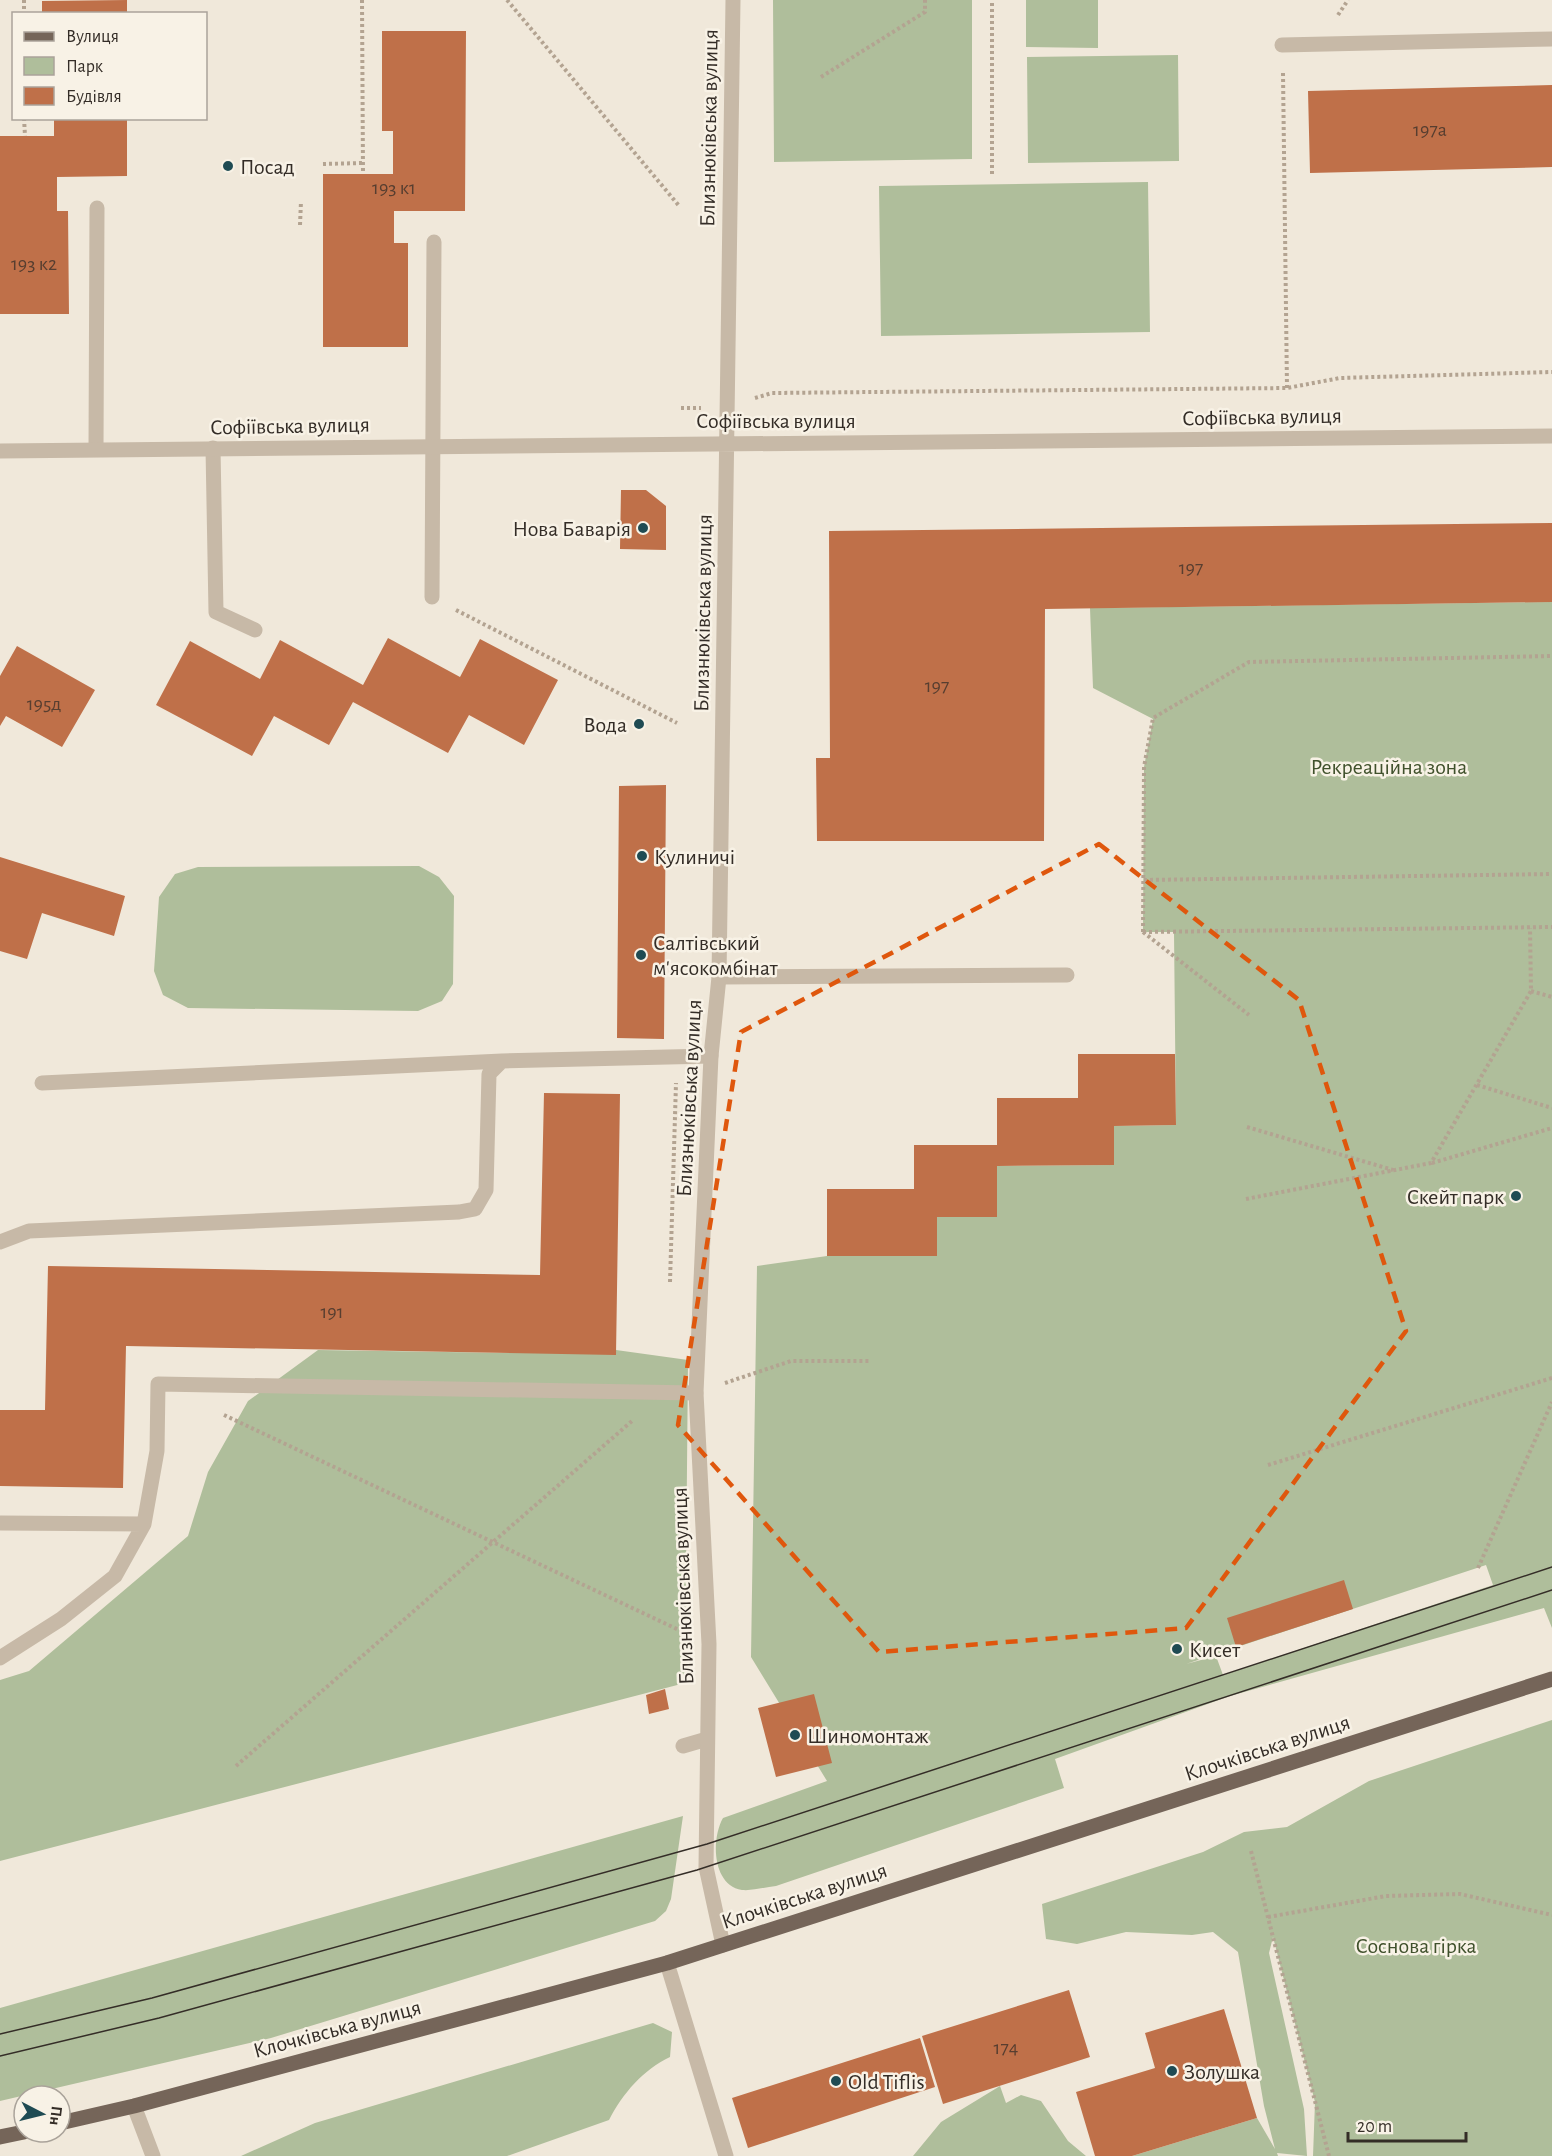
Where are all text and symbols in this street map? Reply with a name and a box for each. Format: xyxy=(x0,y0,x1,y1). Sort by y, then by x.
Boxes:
legend xyxy=(12,12,207,120)
text: Вулиця xyxy=(66,28,119,46)
street label: Близнюківська вулиця xyxy=(696,29,722,227)
text: Парк xyxy=(66,58,104,76)
text: Будівля xyxy=(66,88,122,106)
house number: 197а xyxy=(1413,120,1447,140)
place label: Посад xyxy=(240,156,295,178)
marker: Посад xyxy=(221,159,235,173)
house number: 193 к1 xyxy=(372,178,416,198)
house number: 193 к2 xyxy=(11,254,57,274)
street label: Софіївська вулиця xyxy=(1182,405,1342,429)
street label: Софіївська вулиця xyxy=(696,410,856,432)
street label: Софіївська вулиця xyxy=(210,414,370,438)
street label: Близнюківська вулиця xyxy=(690,514,716,712)
place label: Нова Баварія xyxy=(513,518,631,540)
marker: Нова Баварія xyxy=(636,521,650,535)
house number: 197 xyxy=(1179,558,1203,578)
house number: 197 xyxy=(925,676,949,696)
house number: 195д xyxy=(27,694,61,714)
place label: Вода xyxy=(583,714,627,736)
marker: Вода xyxy=(632,717,646,731)
park label: Рекреаційна зона xyxy=(1311,756,1467,778)
place label: Кулиничі xyxy=(654,846,735,868)
marker: Кулиничі xyxy=(635,849,649,863)
place label: Салтівський м'ясокомбінат xyxy=(653,932,779,979)
marker: Салтівський м'ясокомбінат xyxy=(634,948,648,962)
street label: Близнюківська вулиця xyxy=(673,999,705,1197)
place label: Скейт парк xyxy=(1407,1186,1504,1208)
marker: Скейт парк xyxy=(1509,1189,1523,1203)
house number: 191 xyxy=(320,1302,344,1322)
street label: Близнюківська вулиця xyxy=(669,1487,697,1685)
place label: Кисет xyxy=(1189,1639,1241,1661)
marker: Кисет xyxy=(1170,1642,1184,1656)
street label: Клочківська вулиця xyxy=(1182,1711,1353,1785)
place label: Шиномонтаж xyxy=(807,1725,929,1747)
marker: Шиномонтаж xyxy=(788,1728,802,1742)
street label: Клочківська вулиця xyxy=(719,1859,890,1933)
park label: Соснова гірка xyxy=(1356,1935,1476,1957)
street label: Клочківська вулиця xyxy=(251,1996,424,2062)
house number: 174 xyxy=(994,2038,1018,2058)
place label: Золушка xyxy=(1184,2061,1260,2083)
marker: Золушка xyxy=(1165,2064,1179,2078)
place label: Old Tiflis xyxy=(848,2071,925,2093)
marker: Old Tiflis xyxy=(829,2074,843,2088)
north arrow xyxy=(12,2084,72,2144)
text: Пн xyxy=(47,2105,65,2126)
scale bar xyxy=(1348,2105,1466,2143)
text: 20 m xyxy=(1357,2118,1392,2136)

